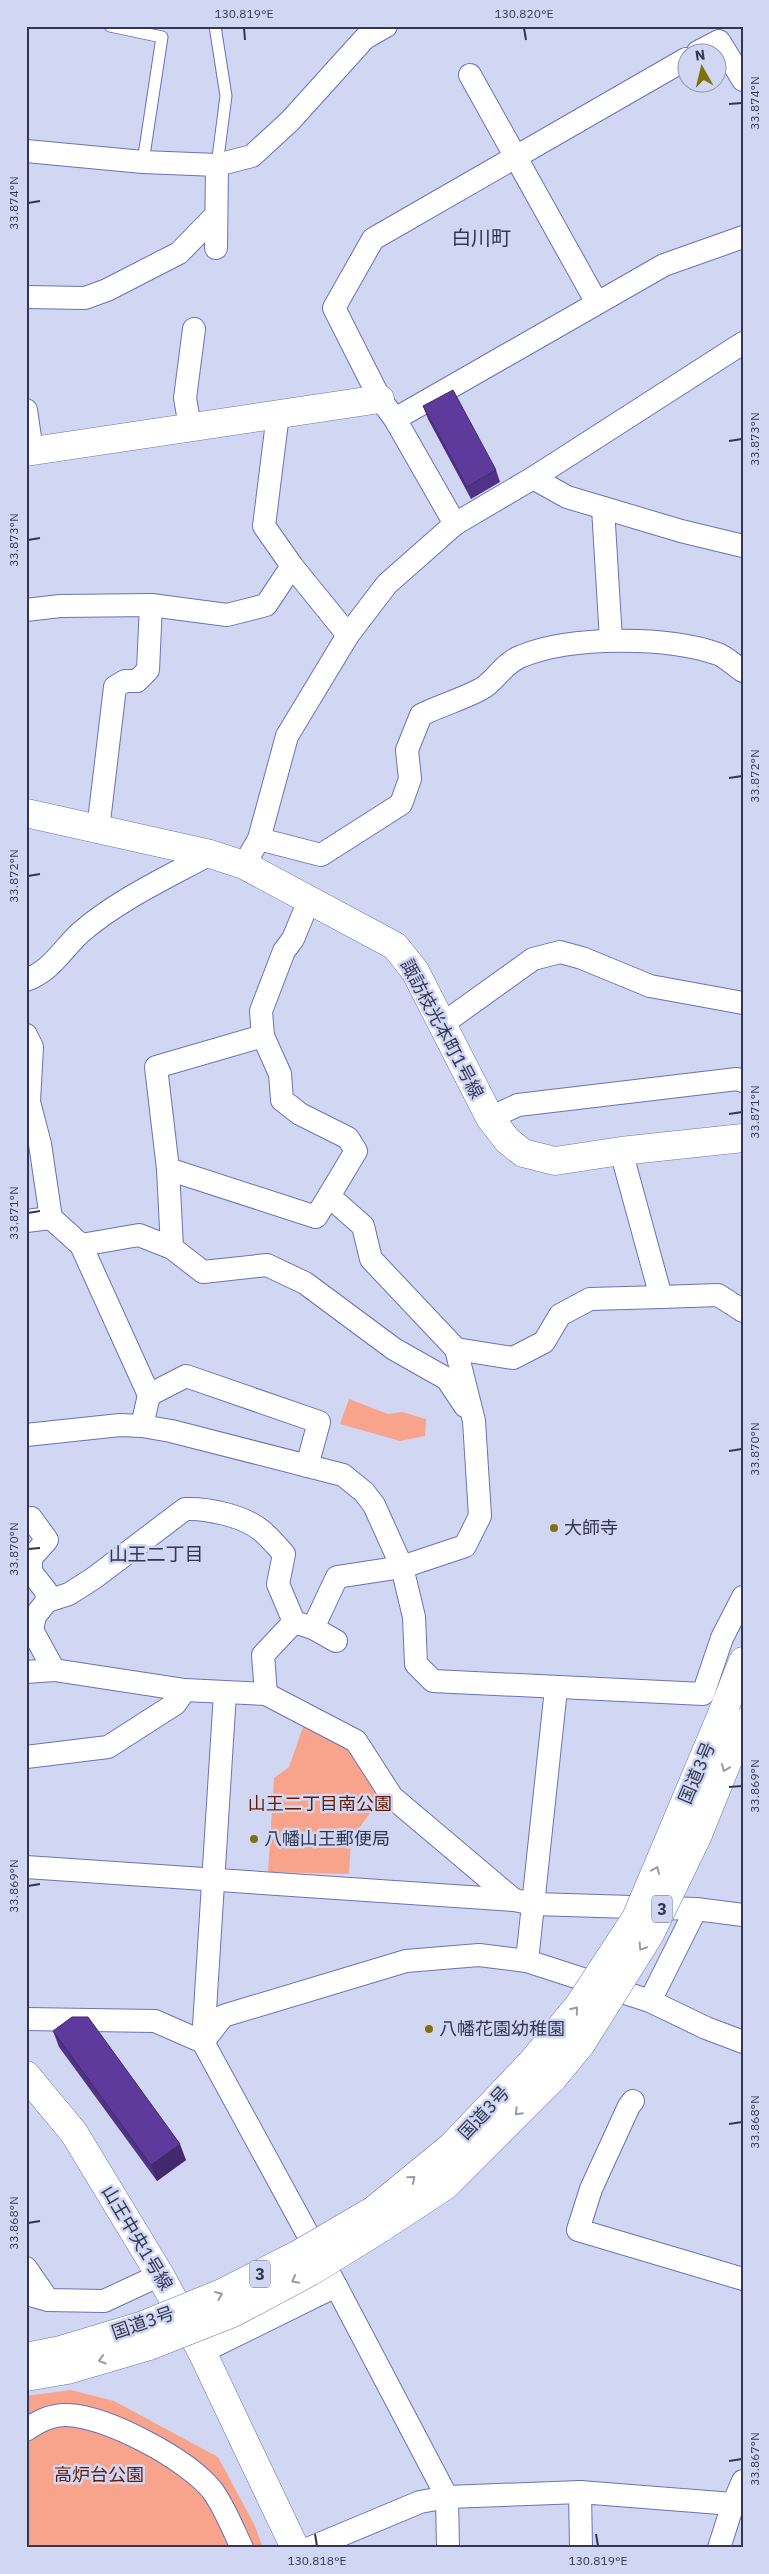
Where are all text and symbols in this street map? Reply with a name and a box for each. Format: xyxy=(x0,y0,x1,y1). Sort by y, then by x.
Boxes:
text: 130.819°E xyxy=(214,6,274,21)
text: 130.820°E xyxy=(494,6,554,21)
north arrow xyxy=(676,42,726,92)
text: N xyxy=(694,46,706,65)
text: 33.874°N xyxy=(747,76,762,130)
text: 33.874°N xyxy=(6,176,21,230)
district label: 白川町 xyxy=(451,224,511,251)
text: 33.873°N xyxy=(747,412,762,466)
text: 33.873°N xyxy=(6,513,21,567)
text: 33.872°N xyxy=(747,749,762,803)
text: 33.872°N xyxy=(6,849,21,903)
street label: 諏訪枝光本町1号線 xyxy=(396,955,489,1103)
text: 33.871°N xyxy=(747,1085,762,1139)
text: 33.871°N xyxy=(6,1186,21,1240)
text: 33.870°N xyxy=(747,1422,762,1476)
place label: 大師寺 xyxy=(564,1516,618,1539)
text: 33.870°N xyxy=(6,1522,21,1576)
marker: 大師寺 xyxy=(548,1522,560,1534)
district label: 山王二丁目 xyxy=(108,1542,204,1566)
street label: 国道3号 xyxy=(673,1738,720,1807)
text: 33.869°N xyxy=(747,1759,762,1813)
one-way arrow xyxy=(720,1763,731,1772)
park label: 山王二丁目南公園 xyxy=(248,1792,392,1815)
place label: 八幡山王郵便局 xyxy=(264,1827,390,1850)
marker: 八幡山王郵便局 xyxy=(248,1833,260,1845)
text: 33.869°N xyxy=(6,1859,21,1913)
one-way arrow xyxy=(650,1866,660,1875)
road number: 3 xyxy=(652,1896,672,1922)
one-way arrow xyxy=(638,1942,648,1951)
one-way arrow xyxy=(569,2007,577,2016)
place label: 八幡花園幼稚園 xyxy=(439,2017,565,2040)
marker: 八幡花園幼稚園 xyxy=(423,2023,435,2035)
street label: 国道3号 xyxy=(453,2081,514,2144)
text: 33.868°N xyxy=(747,2095,762,2149)
one-way arrow xyxy=(515,2106,524,2115)
one-way arrow xyxy=(406,2176,415,2184)
street label: 山王中央1号線 xyxy=(97,2181,178,2295)
text: 33.868°N xyxy=(6,2196,21,2250)
road number: 3 xyxy=(250,2260,270,2288)
one-way arrow xyxy=(291,2274,300,2284)
one-way arrow xyxy=(214,2290,223,2301)
street label: 国道3号 xyxy=(108,2301,177,2344)
one-way arrow xyxy=(99,2354,107,2364)
text: 33.867°N xyxy=(747,2432,762,2486)
park label: 高炉台公園 xyxy=(54,2463,144,2486)
text: 130.818°E xyxy=(287,2553,347,2568)
text: 130.819°E xyxy=(568,2553,628,2568)

